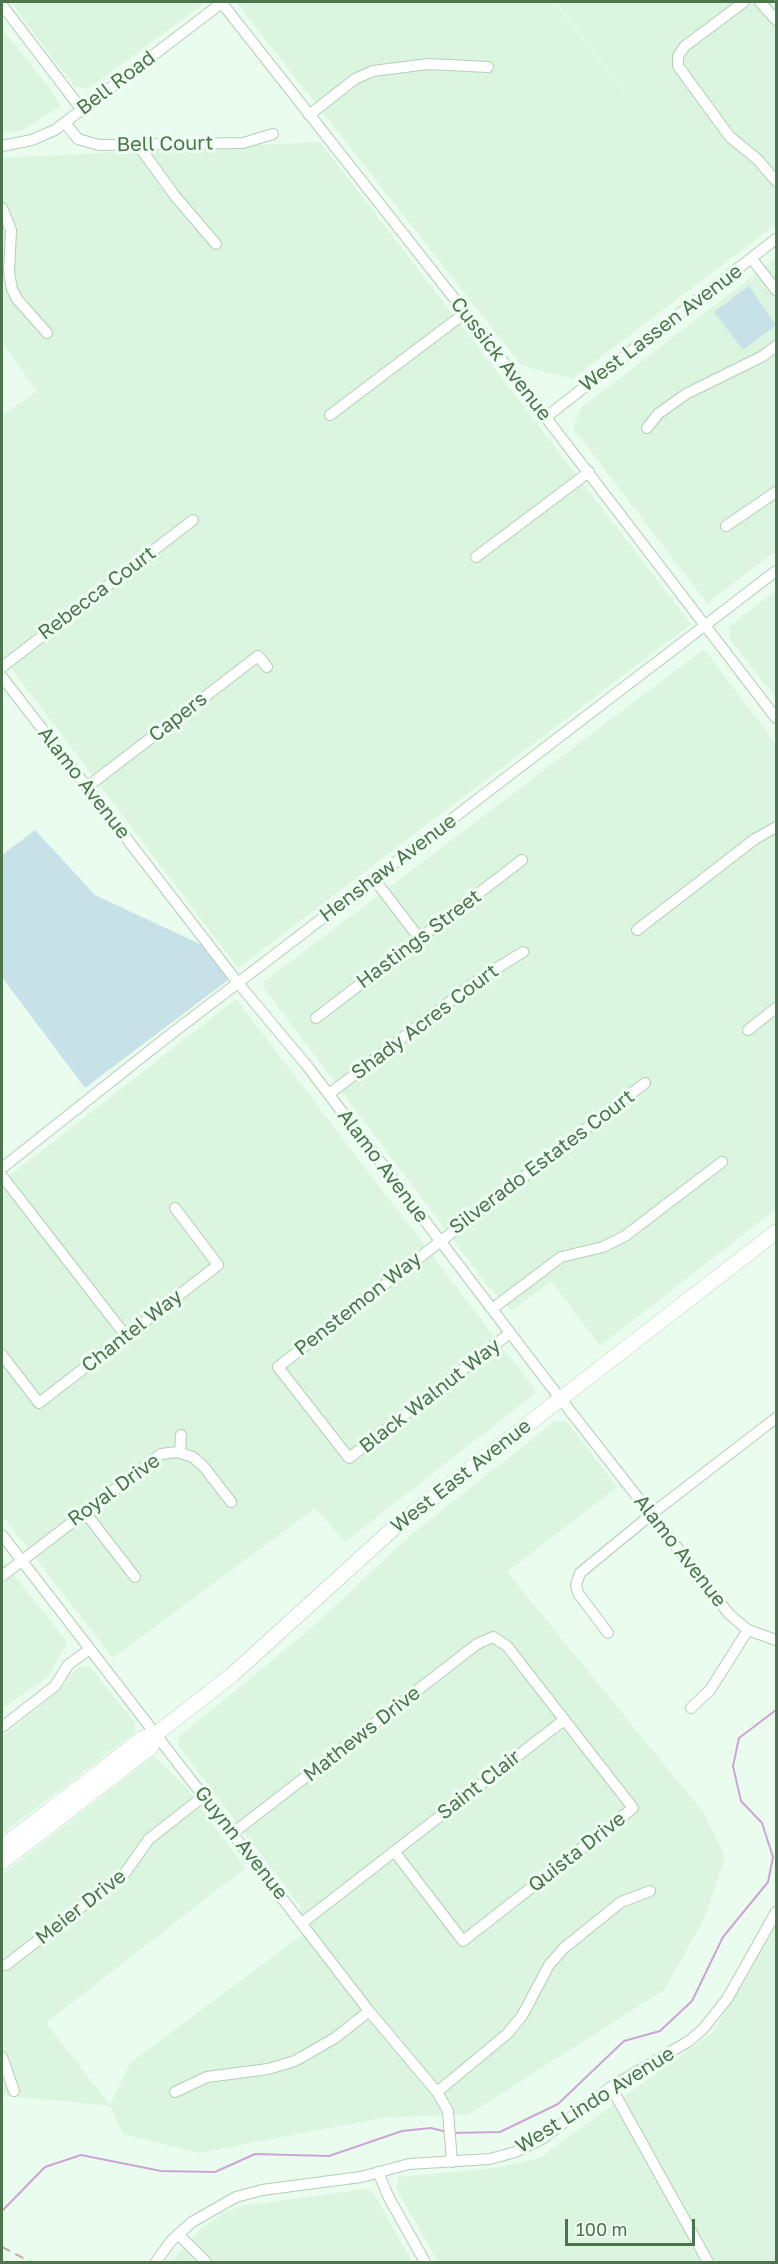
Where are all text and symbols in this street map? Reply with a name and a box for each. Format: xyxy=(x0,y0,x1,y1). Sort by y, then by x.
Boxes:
street label: Bell Road xyxy=(72,46,160,120)
street label: Bell Court xyxy=(116,131,214,157)
street label: West Lassen Avenue xyxy=(575,259,747,397)
street label: Cussick Avenue xyxy=(445,292,557,426)
street label: Rebecca Court xyxy=(34,541,160,645)
street label: Capers xyxy=(144,687,212,747)
street label: Alamo Avenue xyxy=(33,722,135,844)
street label: Henshaw Avenue xyxy=(315,809,461,927)
street label: Hastings Street xyxy=(352,884,486,994)
street label: Shady Acres Court xyxy=(347,959,503,1085)
street label: Silverado Estates Court xyxy=(445,1084,639,1240)
street label: Alamo Avenue xyxy=(332,1104,434,1228)
street label: Penstemon Way xyxy=(290,1247,426,1361)
street label: Chantel Way xyxy=(77,1284,187,1378)
street label: Black Walnut Way xyxy=(355,1334,505,1458)
street label: West East Avenue xyxy=(386,1414,536,1538)
street label: Royal Drive xyxy=(63,1449,165,1531)
street label: Alamo Avenue xyxy=(629,1490,731,1612)
street label: Mathews Drive xyxy=(299,1681,425,1787)
street label: Saint Clair xyxy=(433,1745,525,1825)
street label: Guynn Avenue xyxy=(189,1781,293,1905)
street label: Quista Drive xyxy=(524,1807,630,1897)
street label: Meier Drive xyxy=(31,1864,131,1950)
street label: West Lindo Avenue xyxy=(511,2041,679,2159)
scale bar xyxy=(568,2207,698,2245)
text: 100 m xyxy=(576,2218,627,2240)

